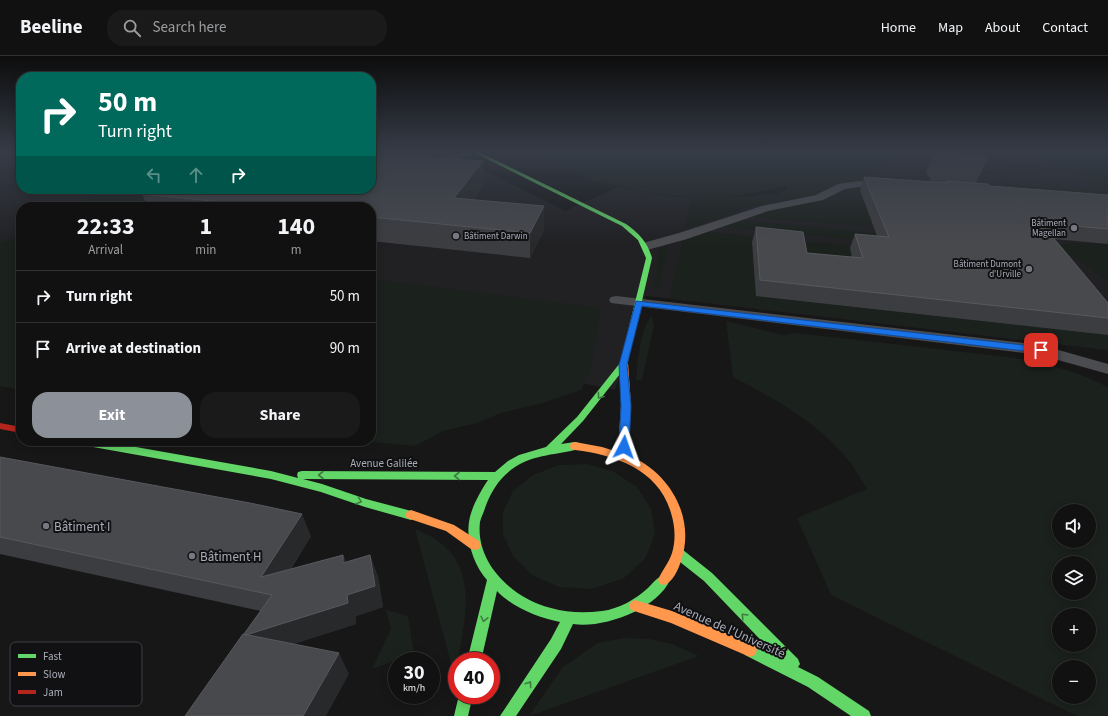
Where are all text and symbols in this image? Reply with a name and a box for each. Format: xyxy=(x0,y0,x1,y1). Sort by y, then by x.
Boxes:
search box xyxy=(107,10,387,46)
text: Beeline xyxy=(20,14,83,41)
icon: search xyxy=(121,17,143,39)
text: Search here xyxy=(153,17,227,38)
text: Home xyxy=(881,18,916,38)
text: Map xyxy=(938,18,963,38)
text: About xyxy=(985,18,1020,38)
text: Contact xyxy=(1042,18,1088,38)
text: 50 m xyxy=(98,82,157,122)
icon: right xyxy=(32,88,84,140)
text: Turn right xyxy=(98,119,172,144)
icon: left xyxy=(143,164,165,186)
icon: ahead xyxy=(185,164,207,186)
icon: right xyxy=(227,164,249,186)
text: 22:33 xyxy=(77,209,135,244)
text: 1 xyxy=(200,209,212,244)
text: 140 xyxy=(277,209,315,244)
place label: Bâtiment Magellan xyxy=(1031,217,1066,240)
marker: Bâtiment Magellan xyxy=(1069,223,1079,233)
place label: Bâtiment Darwin xyxy=(464,230,528,243)
marker: Bâtiment Darwin xyxy=(451,231,461,241)
text: Arrival xyxy=(88,241,123,259)
text: min xyxy=(195,241,216,259)
text: m xyxy=(291,241,302,259)
place label: Bâtiment Dumont d'Urville xyxy=(954,258,1022,281)
marker: Bâtiment Dumont d'Urville xyxy=(1024,264,1034,274)
icon: right xyxy=(32,286,54,308)
text: Turn right xyxy=(66,286,132,307)
text: 50 m xyxy=(330,286,360,307)
pin xyxy=(1024,333,1058,367)
icon: arrive xyxy=(32,338,54,360)
text: Arrive at destination xyxy=(66,338,201,359)
text: 90 m xyxy=(330,338,360,359)
icon: arrive xyxy=(1030,339,1052,361)
button: Exit xyxy=(32,392,192,438)
button: Share xyxy=(200,392,360,438)
one-way arrow xyxy=(597,392,604,399)
position arrow xyxy=(603,426,645,468)
street label: Avenue Galilée xyxy=(350,456,418,471)
one-way arrow xyxy=(318,471,324,479)
one-way arrow xyxy=(454,472,460,480)
one-way arrow xyxy=(355,496,362,505)
map controls xyxy=(1052,504,1096,704)
button: sound xyxy=(1052,504,1096,548)
place label: Bâtiment I xyxy=(54,518,110,536)
marker: Bâtiment I xyxy=(41,521,51,531)
place label: Bâtiment H xyxy=(200,548,261,566)
marker: Bâtiment H xyxy=(187,551,197,561)
button: layers xyxy=(1052,556,1096,600)
street label: Avenue de l'Université xyxy=(671,597,788,663)
button: + xyxy=(1052,608,1096,652)
one-way arrow xyxy=(742,613,749,621)
one-way arrow xyxy=(480,616,488,622)
legend xyxy=(10,642,142,706)
text: Fast xyxy=(43,649,62,664)
speed limit sign: 40 xyxy=(448,652,500,704)
text: 30 xyxy=(403,659,425,687)
button: − xyxy=(1052,660,1096,704)
text: Slow xyxy=(43,667,66,682)
text: km/h xyxy=(403,681,425,695)
one-way arrow xyxy=(524,681,532,688)
text: Jam xyxy=(43,685,63,700)

